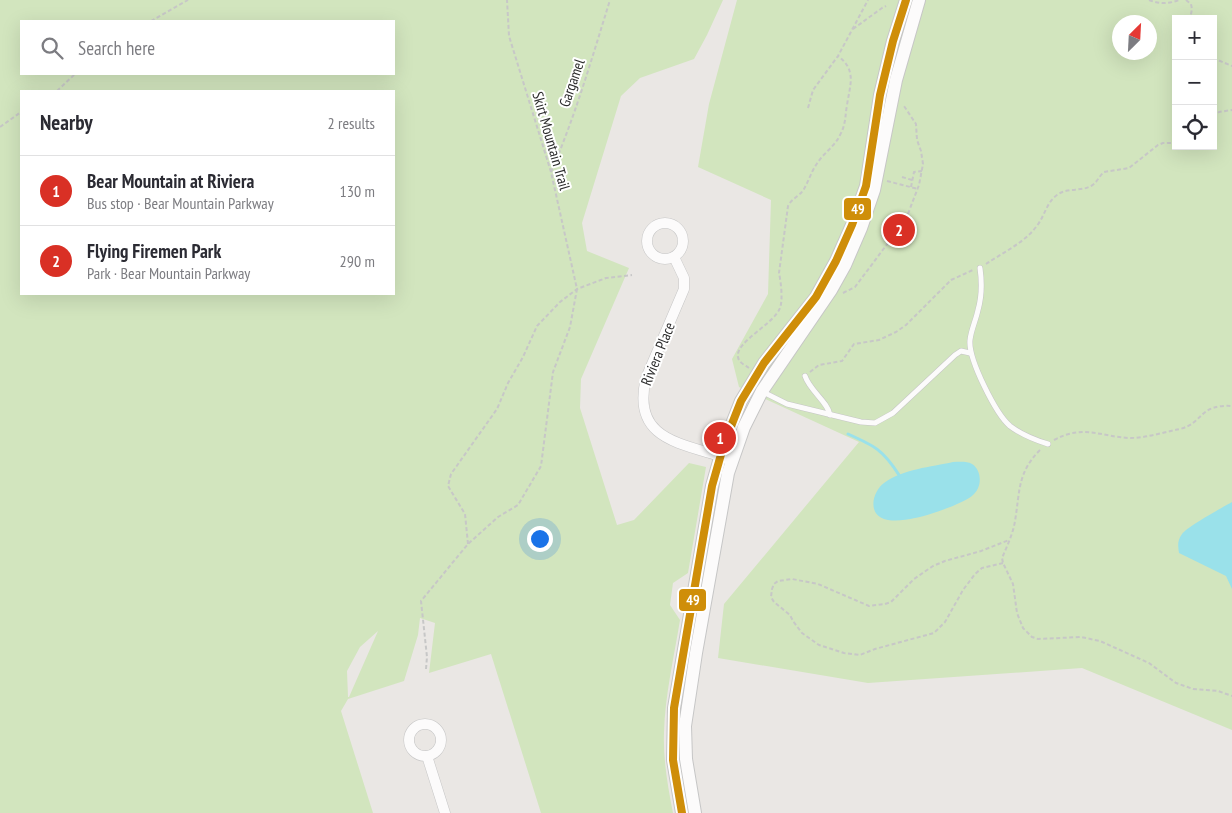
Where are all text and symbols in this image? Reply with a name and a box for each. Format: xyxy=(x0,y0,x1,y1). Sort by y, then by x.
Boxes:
north arrow xyxy=(1112,15,1157,60)
map controls xyxy=(1172,15,1217,150)
button: + xyxy=(1172,15,1217,60)
search box xyxy=(20,20,395,75)
icon: search xyxy=(38,34,66,62)
text: Search here xyxy=(78,36,155,60)
street label: Gargamel xyxy=(554,56,589,109)
button: − xyxy=(1172,60,1217,105)
street label: Skirt Mountain Trail xyxy=(528,89,575,193)
button: locate xyxy=(1172,105,1217,150)
text: Nearby xyxy=(40,109,93,136)
text: 2 results xyxy=(328,113,375,133)
text: Bear Mountain at Riviera xyxy=(87,169,254,193)
text: 1 xyxy=(52,181,60,201)
text: 130 m xyxy=(340,181,375,201)
text: Bus stop · Bear Mountain Parkway xyxy=(87,193,274,213)
line badge: 49 xyxy=(843,197,872,221)
text: 49 xyxy=(851,200,865,218)
pin: 2 xyxy=(883,211,915,249)
text: Flying Firemen Park xyxy=(87,239,221,263)
text: 2 xyxy=(52,251,60,271)
text: 290 m xyxy=(340,251,375,271)
text: Park · Bear Mountain Parkway xyxy=(87,263,250,283)
street label: Riviera Place xyxy=(636,319,679,388)
pin: 1 xyxy=(704,419,736,457)
your location xyxy=(527,526,553,552)
line badge: 49 xyxy=(678,588,707,612)
text: 49 xyxy=(686,591,700,609)

